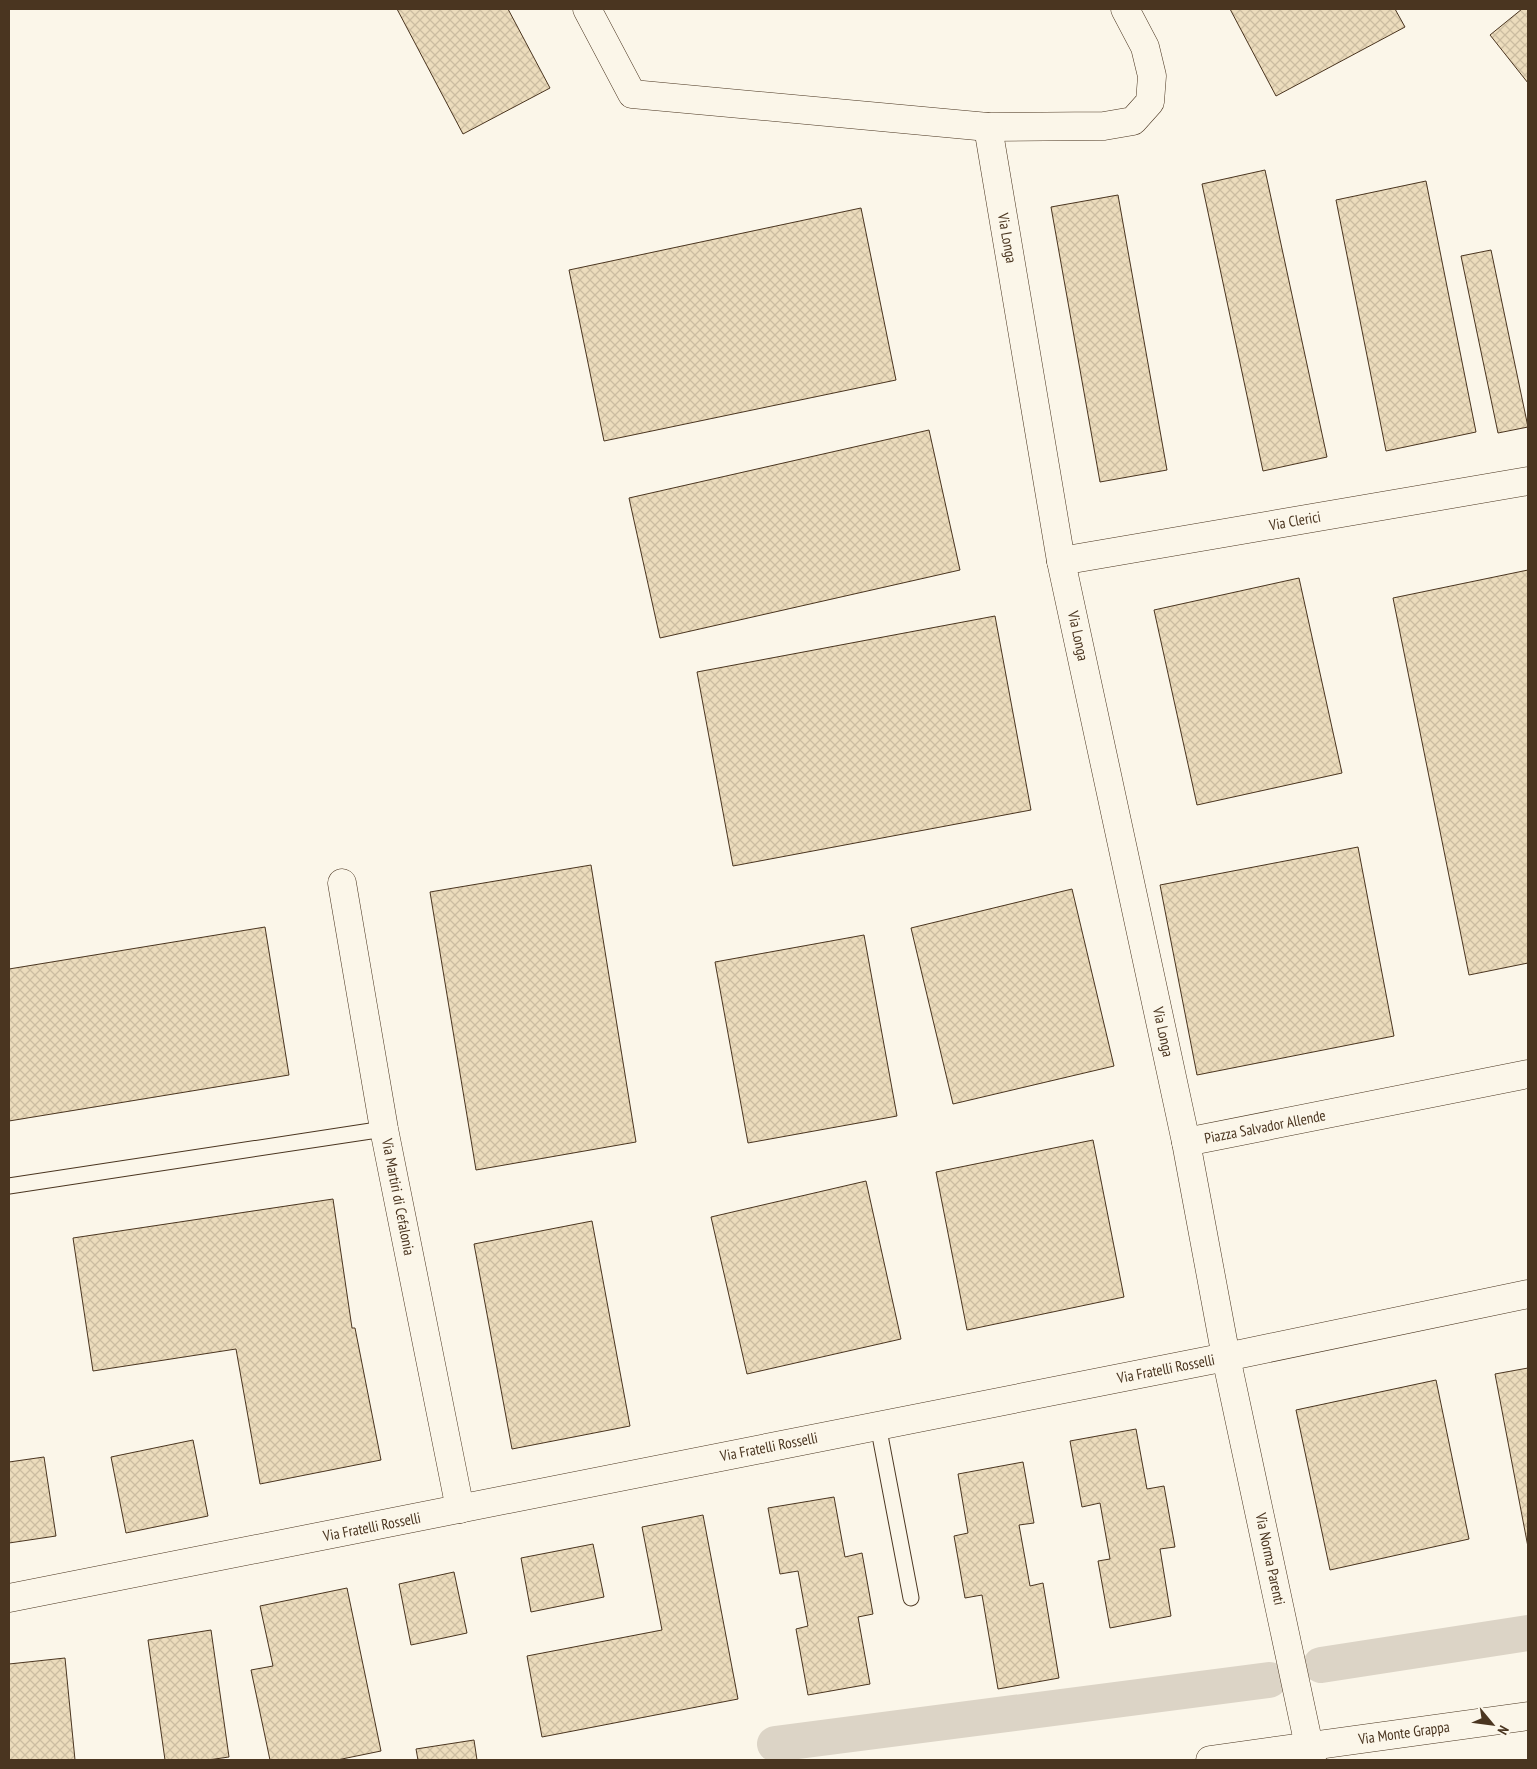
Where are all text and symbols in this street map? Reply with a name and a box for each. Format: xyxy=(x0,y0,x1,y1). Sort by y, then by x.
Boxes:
street label: Via Longa xyxy=(994,210,1021,264)
street label: Via Clerici xyxy=(1267,507,1322,535)
street label: Via Longa xyxy=(1064,608,1093,663)
street label: Via Longa xyxy=(1149,1004,1178,1059)
street label: Piazza Salvador Allende xyxy=(1203,1105,1327,1148)
street label: Via Martiri di Cefalonia xyxy=(378,1136,419,1257)
street label: Via Fratelli Rosselli xyxy=(1115,1350,1216,1387)
street label: Via Fratelli Rosselli xyxy=(718,1428,819,1465)
street label: Via Fratelli Rosselli xyxy=(321,1508,422,1545)
street label: Via Norma Parenti xyxy=(1251,1510,1290,1607)
north arrow xyxy=(1467,1699,1517,1749)
street label: Via Monte Grappa xyxy=(1356,1717,1451,1748)
text: N xyxy=(1494,1723,1513,1738)

